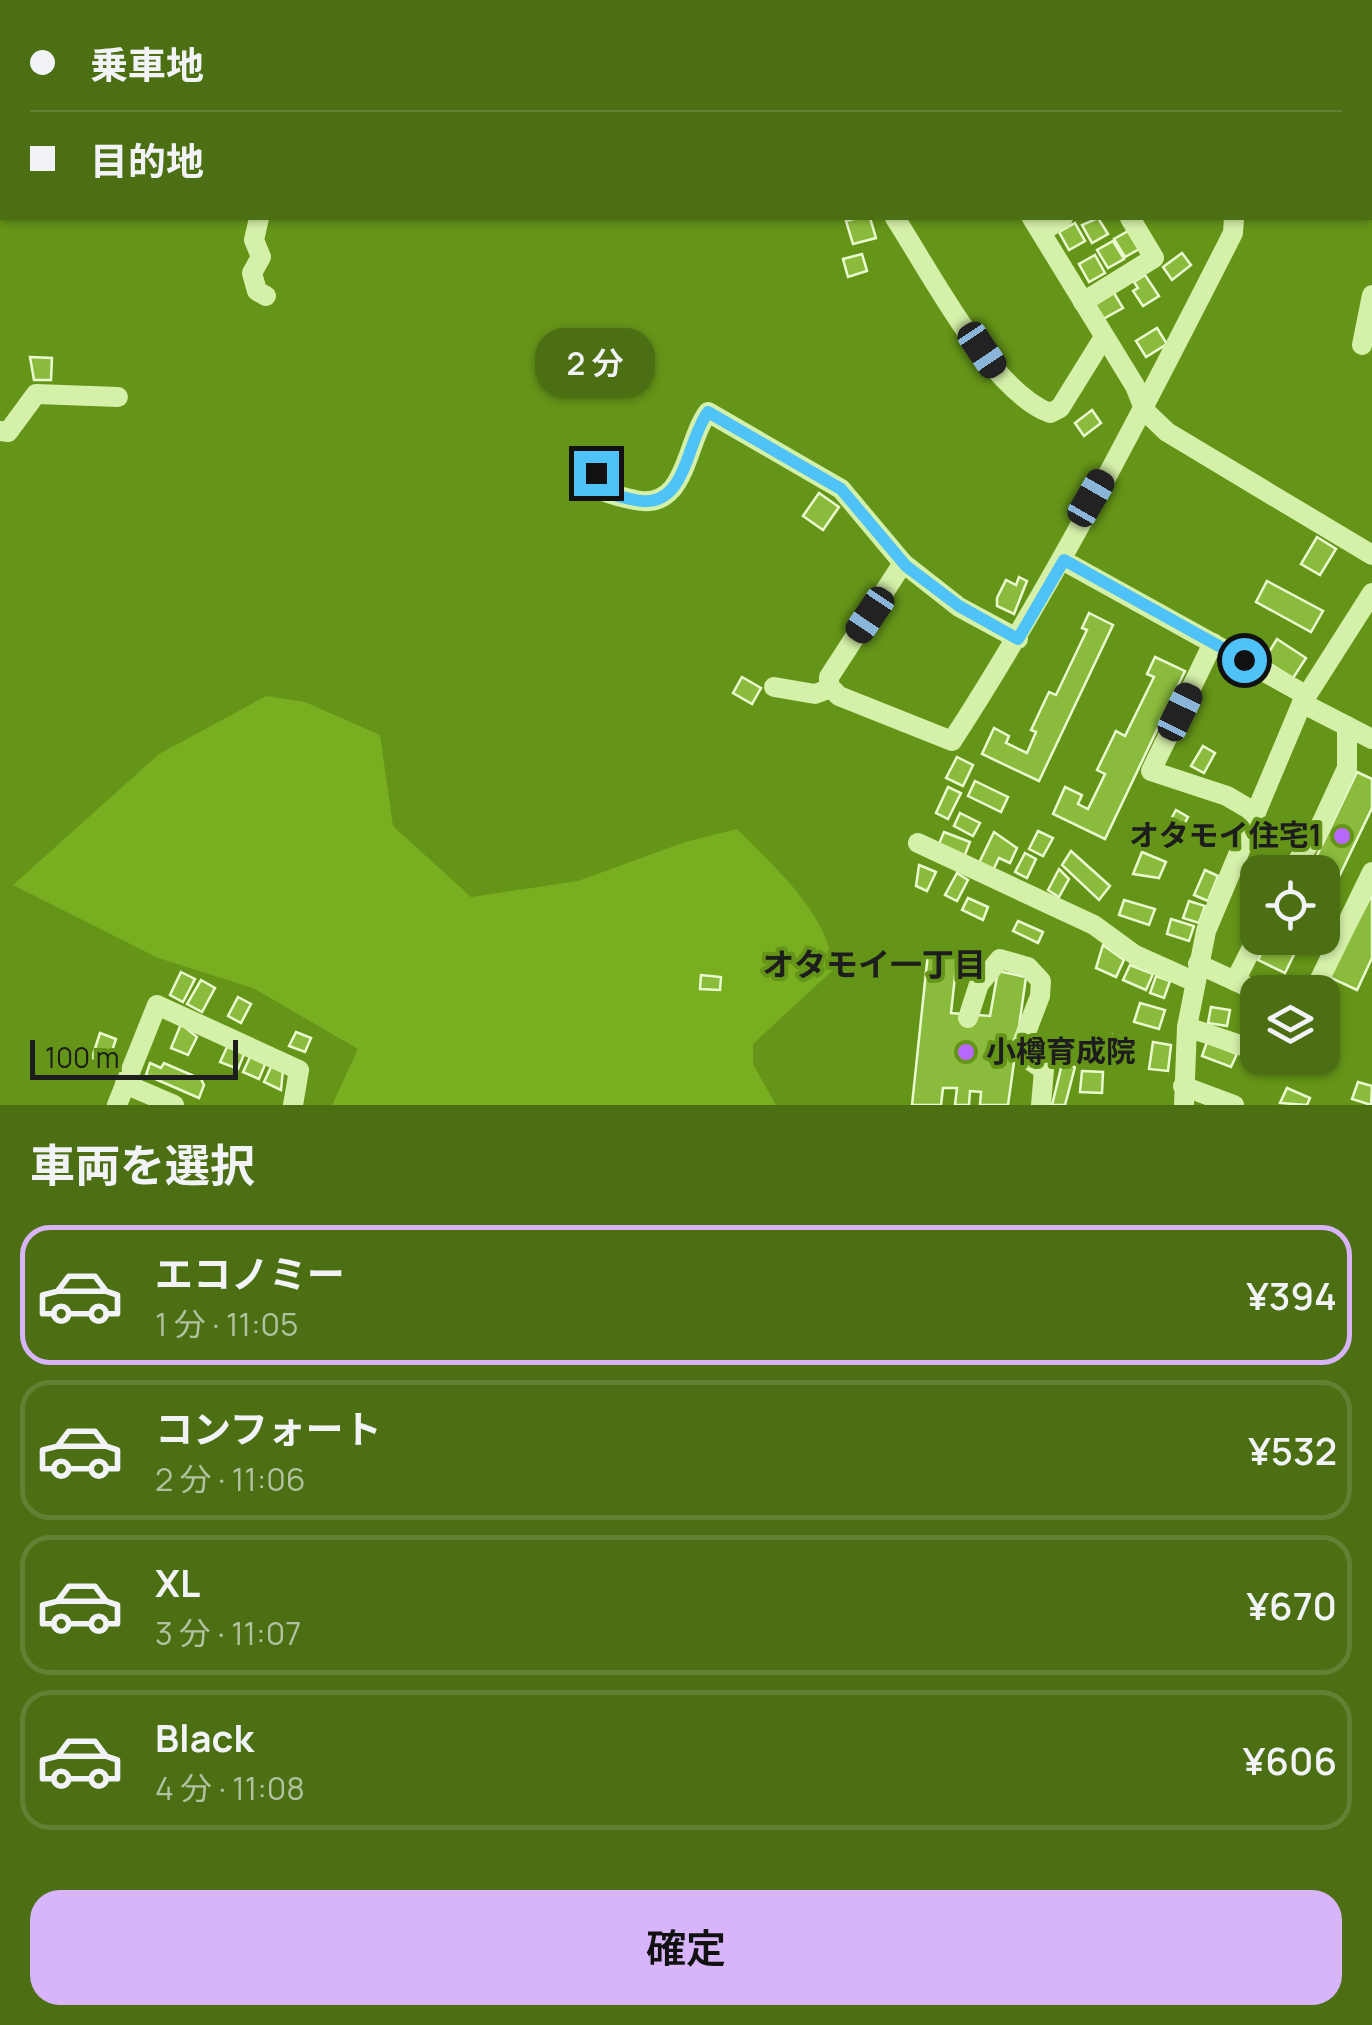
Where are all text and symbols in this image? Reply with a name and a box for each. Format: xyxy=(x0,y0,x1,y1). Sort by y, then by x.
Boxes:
text: 乗車地 xyxy=(90,38,204,90)
text: 目的地 xyxy=(90,134,204,186)
car xyxy=(953,317,1011,383)
callout: 2 分 xyxy=(536,328,656,398)
text: 2 分 xyxy=(566,341,624,385)
route end xyxy=(574,451,619,496)
car xyxy=(1063,465,1119,531)
car xyxy=(841,582,899,648)
route start xyxy=(1222,638,1267,683)
car xyxy=(1153,678,1207,746)
place label: オタモイ住宅1 xyxy=(1129,814,1322,855)
marker: オタモイ住宅1 xyxy=(1331,825,1353,847)
map controls xyxy=(1240,855,1340,1075)
button: locate xyxy=(1240,855,1340,955)
district label: オタモイ一丁目 xyxy=(762,942,986,986)
button: layers xyxy=(1240,975,1340,1075)
place label: 小樽育成院 xyxy=(986,1030,1136,1071)
scale bar xyxy=(30,1035,238,1080)
text: 100 m xyxy=(45,1038,119,1076)
marker: 小樽育成院 xyxy=(955,1041,977,1063)
text: 車両を選択 xyxy=(30,1134,255,1196)
text: エコノミー xyxy=(155,1247,345,1299)
icon: car xyxy=(35,1250,125,1340)
text: ¥394 xyxy=(1246,1269,1337,1321)
text: 1 分 · 11:05 xyxy=(155,1302,298,1346)
text: コンフォート xyxy=(155,1402,382,1454)
icon: car xyxy=(35,1405,125,1495)
text: ¥532 xyxy=(1248,1424,1337,1476)
text: 2 分 · 11:06 xyxy=(155,1457,306,1501)
text: XL xyxy=(155,1556,200,1608)
icon: car xyxy=(35,1560,125,1650)
text: ¥670 xyxy=(1247,1579,1337,1631)
text: 3 分 · 11:07 xyxy=(155,1611,301,1655)
text: Black xyxy=(155,1711,254,1763)
icon: car xyxy=(35,1715,125,1805)
text: ¥606 xyxy=(1243,1734,1337,1786)
text: 4 分 · 11:08 xyxy=(155,1766,305,1810)
button: 確定 xyxy=(30,1890,1342,2005)

